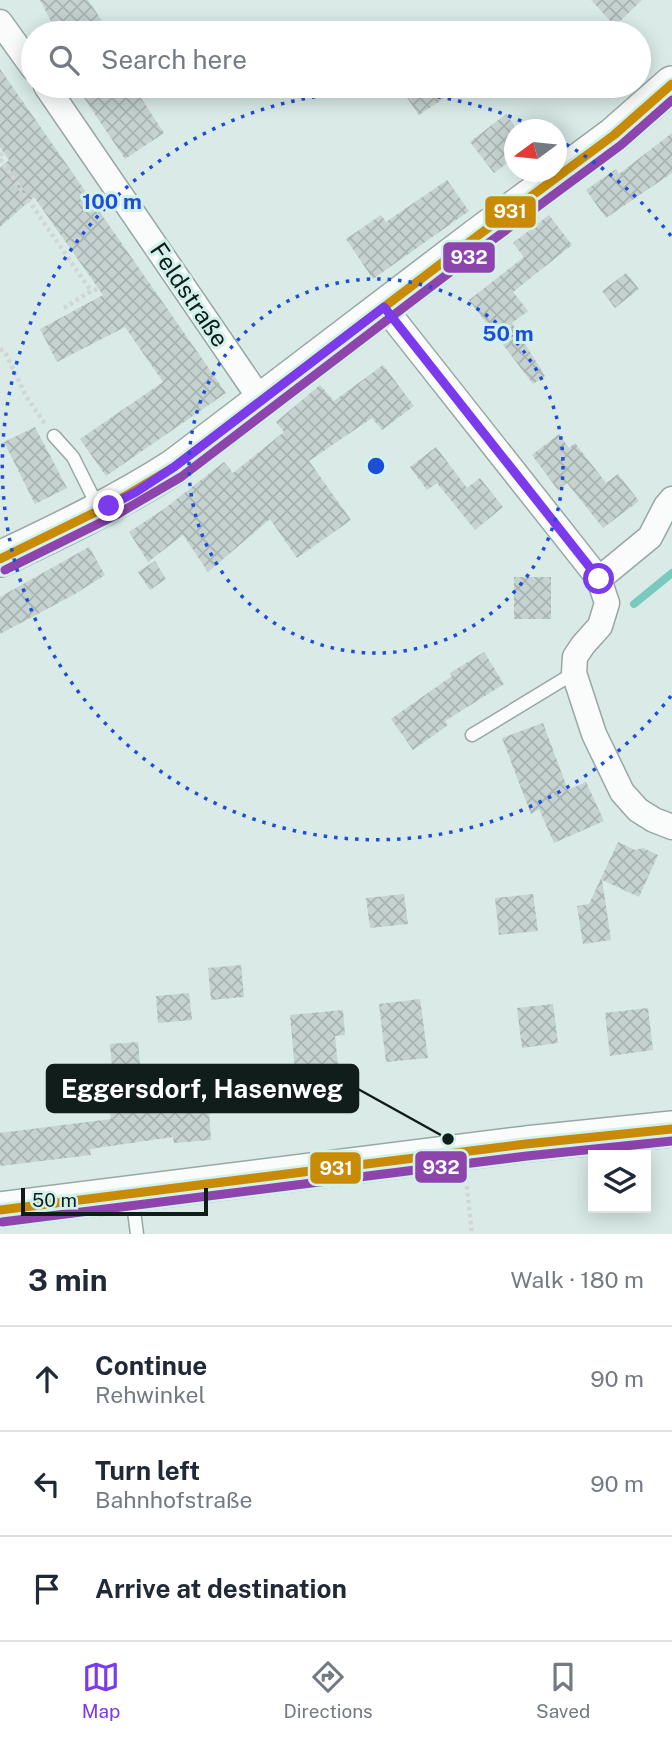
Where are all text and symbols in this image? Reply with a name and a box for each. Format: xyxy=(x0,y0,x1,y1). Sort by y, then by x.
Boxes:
search box xyxy=(21,21,651,98)
icon: search xyxy=(45,41,83,79)
text: Search here xyxy=(101,44,247,75)
north arrow xyxy=(504,119,567,182)
text: 100 m xyxy=(82,189,142,214)
line badge: 931 xyxy=(484,195,537,229)
text: 931 xyxy=(493,200,527,222)
street label: Feldstraße xyxy=(145,237,235,352)
line badge: 932 xyxy=(442,241,496,274)
text: 932 xyxy=(450,246,488,268)
text: 50 m xyxy=(482,321,534,346)
centre of rings xyxy=(364,454,388,478)
route end xyxy=(93,490,124,521)
route start xyxy=(583,563,614,594)
callout: Eggersdorf, Hasenweg xyxy=(47,1065,358,1112)
text: Eggersdorf, Hasenweg xyxy=(61,1073,343,1104)
line badge: 932 xyxy=(414,1150,468,1184)
map controls xyxy=(588,1150,651,1213)
button: layers xyxy=(588,1150,651,1213)
line badge: 931 xyxy=(309,1151,362,1185)
text: 932 xyxy=(422,1156,460,1178)
text: 931 xyxy=(319,1157,353,1179)
scale bar xyxy=(21,1185,208,1217)
text: 50 m xyxy=(32,1189,77,1211)
text: 3 min xyxy=(28,1262,107,1298)
text: Walk · 180 m xyxy=(511,1266,644,1293)
text: Continue xyxy=(95,1350,207,1381)
icon: ahead xyxy=(28,1360,66,1398)
text: 90 m xyxy=(590,1365,644,1392)
text: Rehwinkel xyxy=(95,1381,206,1408)
text: Turn left xyxy=(95,1455,200,1486)
icon: left xyxy=(28,1465,66,1503)
text: 90 m xyxy=(590,1470,644,1497)
text: Bahnhofstraße xyxy=(95,1486,253,1513)
icon: arrive xyxy=(28,1570,66,1608)
text: Arrive at destination xyxy=(95,1573,347,1604)
tab: Map xyxy=(82,1658,120,1722)
tab: Directions xyxy=(283,1658,373,1722)
tab: Saved xyxy=(536,1658,590,1722)

